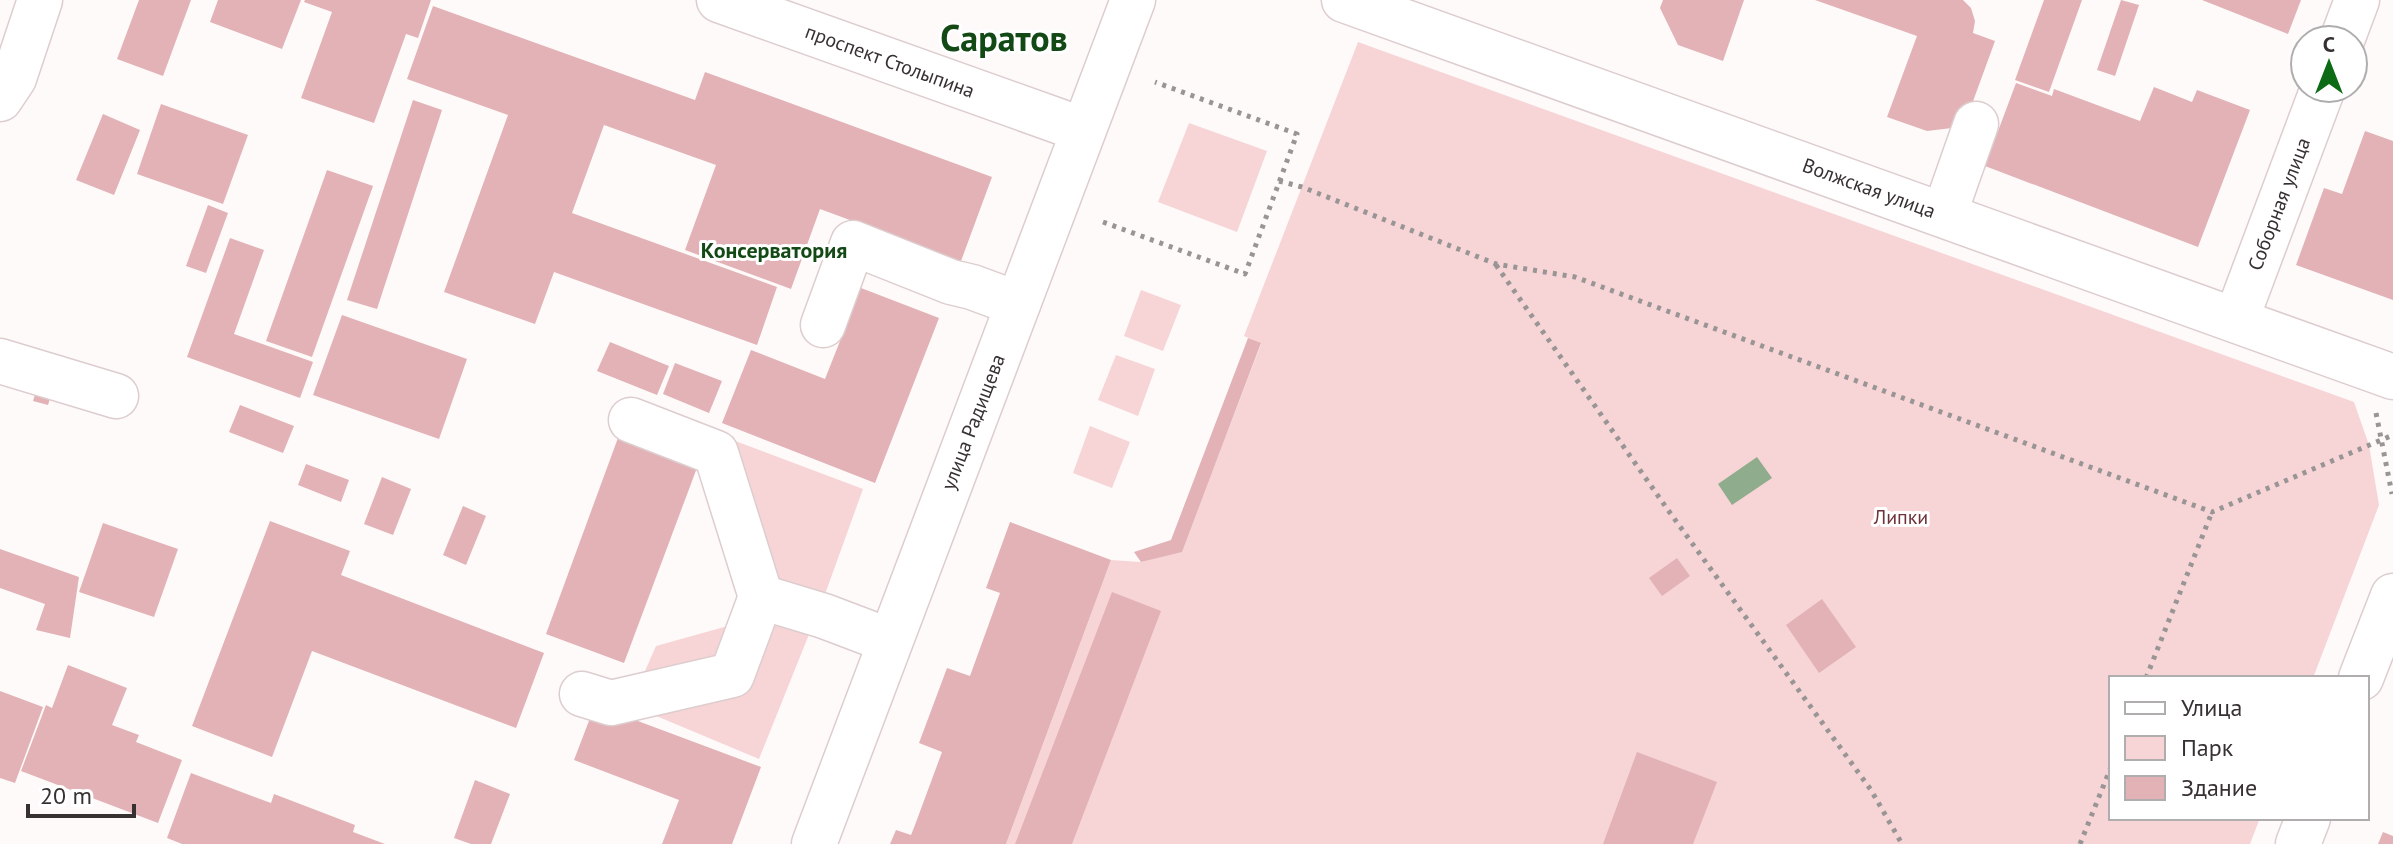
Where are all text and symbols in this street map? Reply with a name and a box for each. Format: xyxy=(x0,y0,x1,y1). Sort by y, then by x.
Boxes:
district label: Саратов xyxy=(940,14,1068,61)
street label: проспект Столыпина xyxy=(802,18,978,104)
north arrow xyxy=(2289,24,2369,104)
text: С xyxy=(2323,30,2335,58)
street label: Соборная улица xyxy=(2242,134,2316,274)
street label: Волжская улица xyxy=(1799,152,1939,224)
district label: Консерватория xyxy=(701,236,847,264)
street label: улица Радищева xyxy=(935,350,1011,494)
park label: Липки xyxy=(1873,504,1928,530)
legend xyxy=(2109,676,2369,820)
text: Улица xyxy=(2181,692,2242,723)
text: Парк xyxy=(2181,732,2234,763)
scale bar xyxy=(28,768,134,818)
text: Здание xyxy=(2181,772,2257,803)
text: 20 m xyxy=(40,780,92,811)

